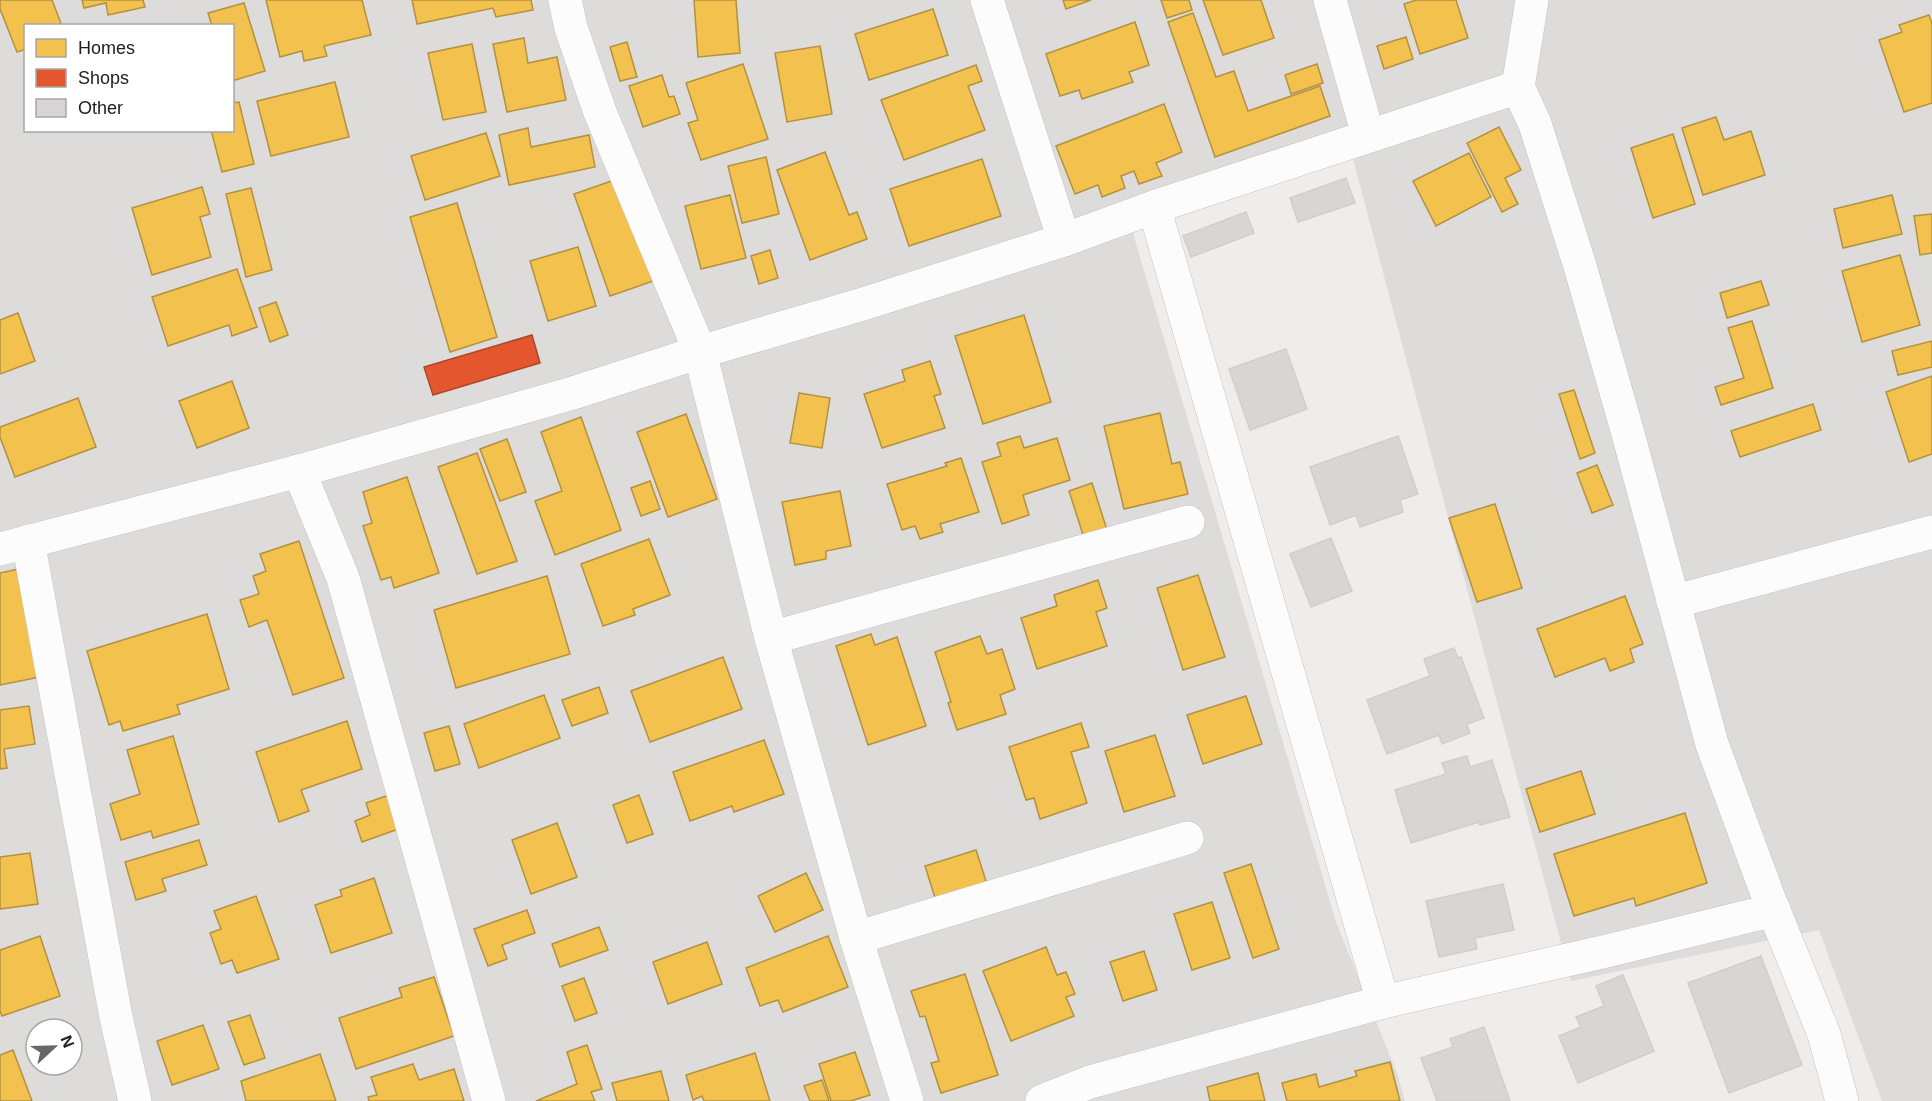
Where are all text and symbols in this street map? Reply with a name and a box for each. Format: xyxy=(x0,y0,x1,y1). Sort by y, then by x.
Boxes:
legend xyxy=(24,24,234,132)
text: Homes xyxy=(78,38,135,58)
text: Shops xyxy=(78,68,129,88)
text: Other xyxy=(78,98,123,118)
north arrow xyxy=(24,1017,84,1077)
text: N xyxy=(57,1033,77,1050)

